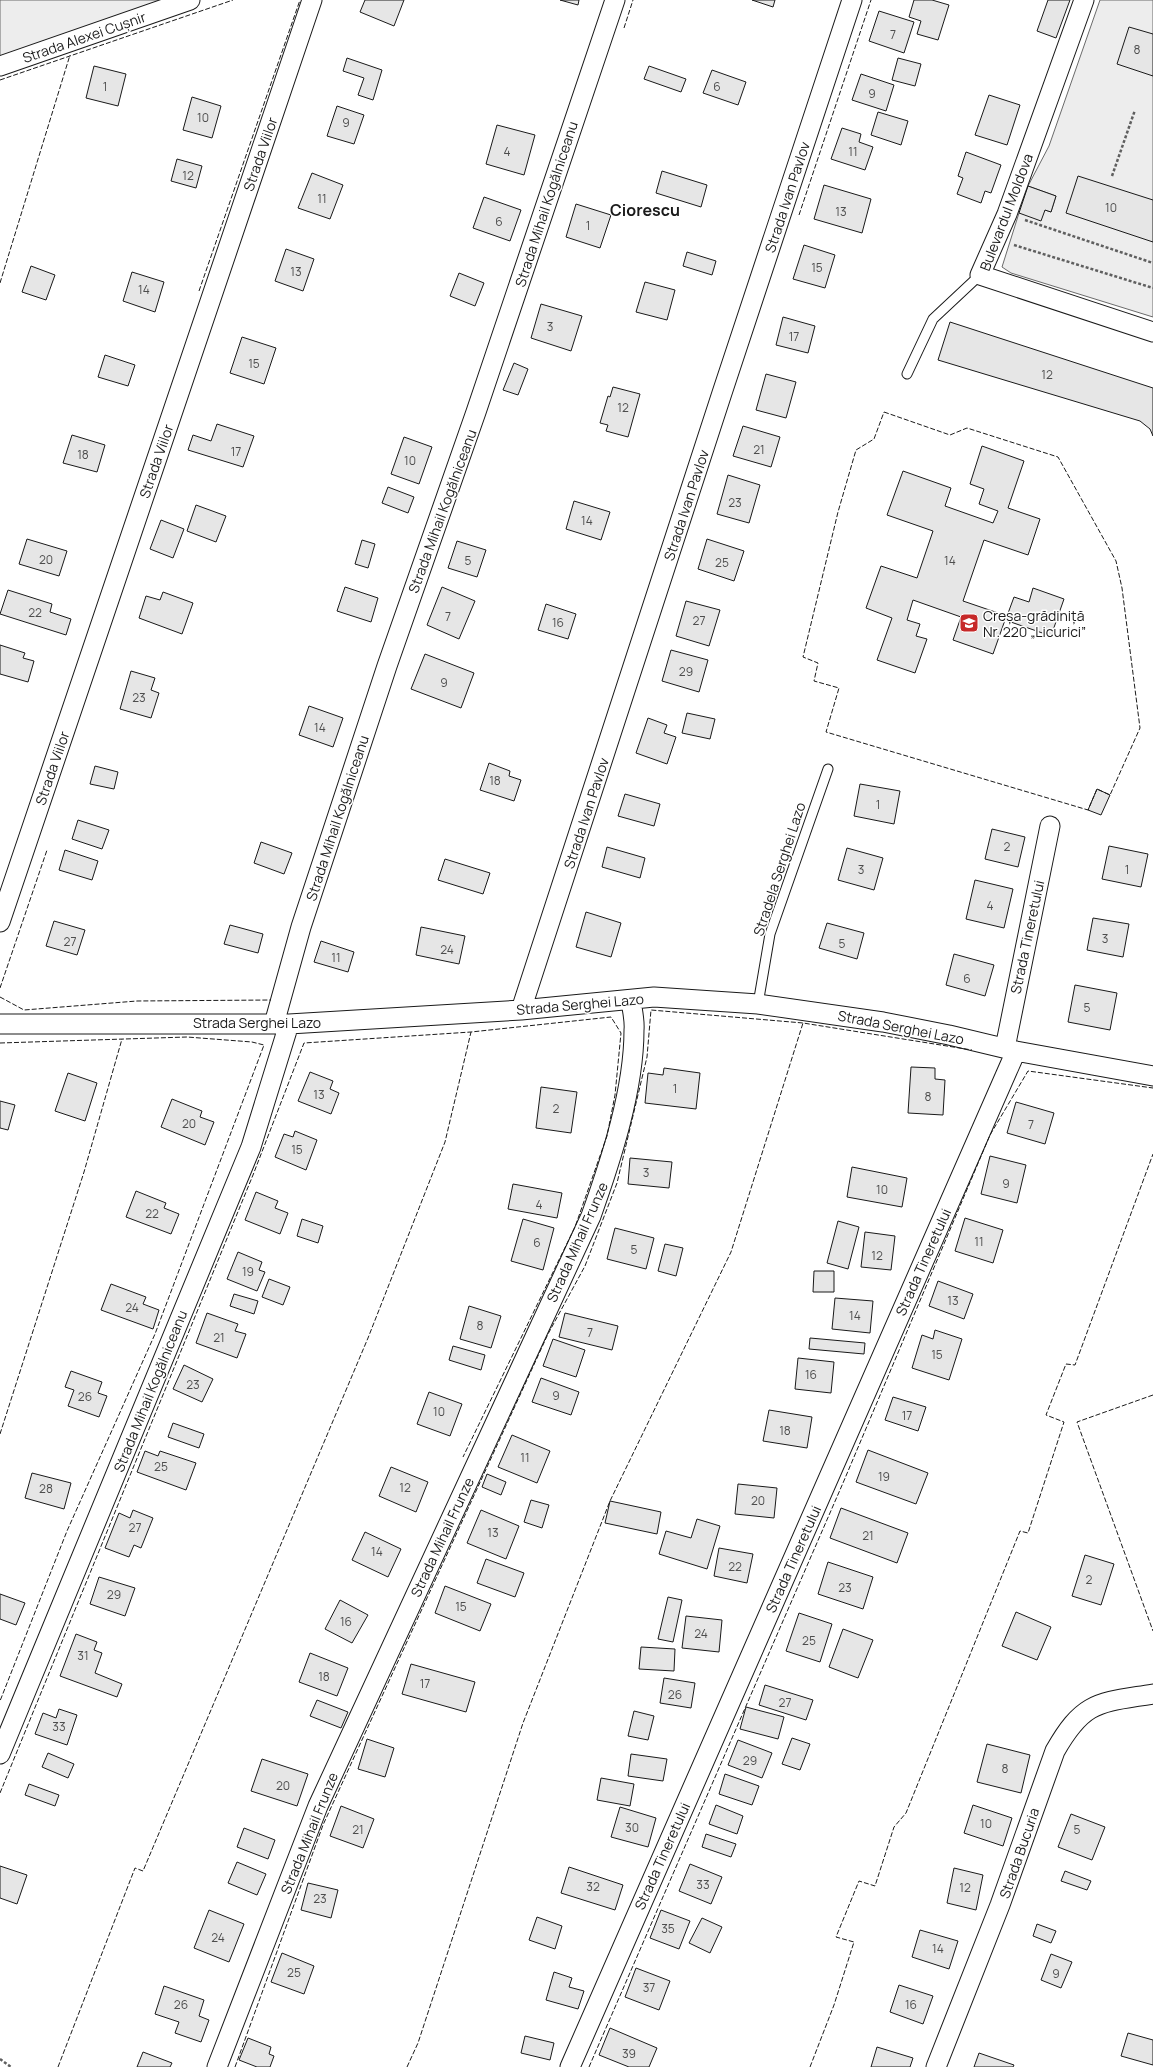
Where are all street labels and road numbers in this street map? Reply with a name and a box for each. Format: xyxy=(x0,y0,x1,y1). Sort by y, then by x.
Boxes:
street label: Strada Alexei Cușnir xyxy=(20,7,148,67)
street label: Strada Viilor xyxy=(238,115,282,193)
street label: Strada Mihail Kogălniceanu xyxy=(510,119,582,289)
street label: Strada Ivan Pavlov xyxy=(760,139,814,255)
street label: Bulevardul Moldova xyxy=(975,151,1037,273)
street label: Strada Viilor xyxy=(134,422,178,500)
street label: Strada Mihail Kogălniceanu xyxy=(403,426,481,596)
street label: Strada Ivan Pavlov xyxy=(659,447,713,563)
street label: Strada Viilor xyxy=(30,729,74,807)
street label: Strada Mihail Kogălniceanu xyxy=(301,733,373,903)
street label: Strada Ivan Pavlov xyxy=(559,755,613,871)
street label: Stradela Serghei Lazo xyxy=(748,800,810,938)
street label: Strada Tineretului xyxy=(1006,878,1048,996)
street label: Strada Serghei Lazo xyxy=(515,989,645,1019)
street label: Strada Serghei Lazo xyxy=(836,1005,966,1049)
street label: Strada Serghei Lazo xyxy=(193,1013,321,1032)
street label: Strada Mihail Frunze xyxy=(542,1179,612,1305)
street label: Strada Tineretului xyxy=(891,1205,955,1319)
street label: Strada Mihail Kogălniceanu xyxy=(109,1307,191,1475)
street label: Strada Mihail Frunze xyxy=(406,1474,478,1600)
street label: Strada Tineretului xyxy=(761,1502,825,1616)
street label: Strada Mihail Frunze xyxy=(276,1769,342,1897)
street label: Strada Tineretului xyxy=(630,1799,694,1913)
street label: Strada Bucuria xyxy=(995,1805,1043,1901)

